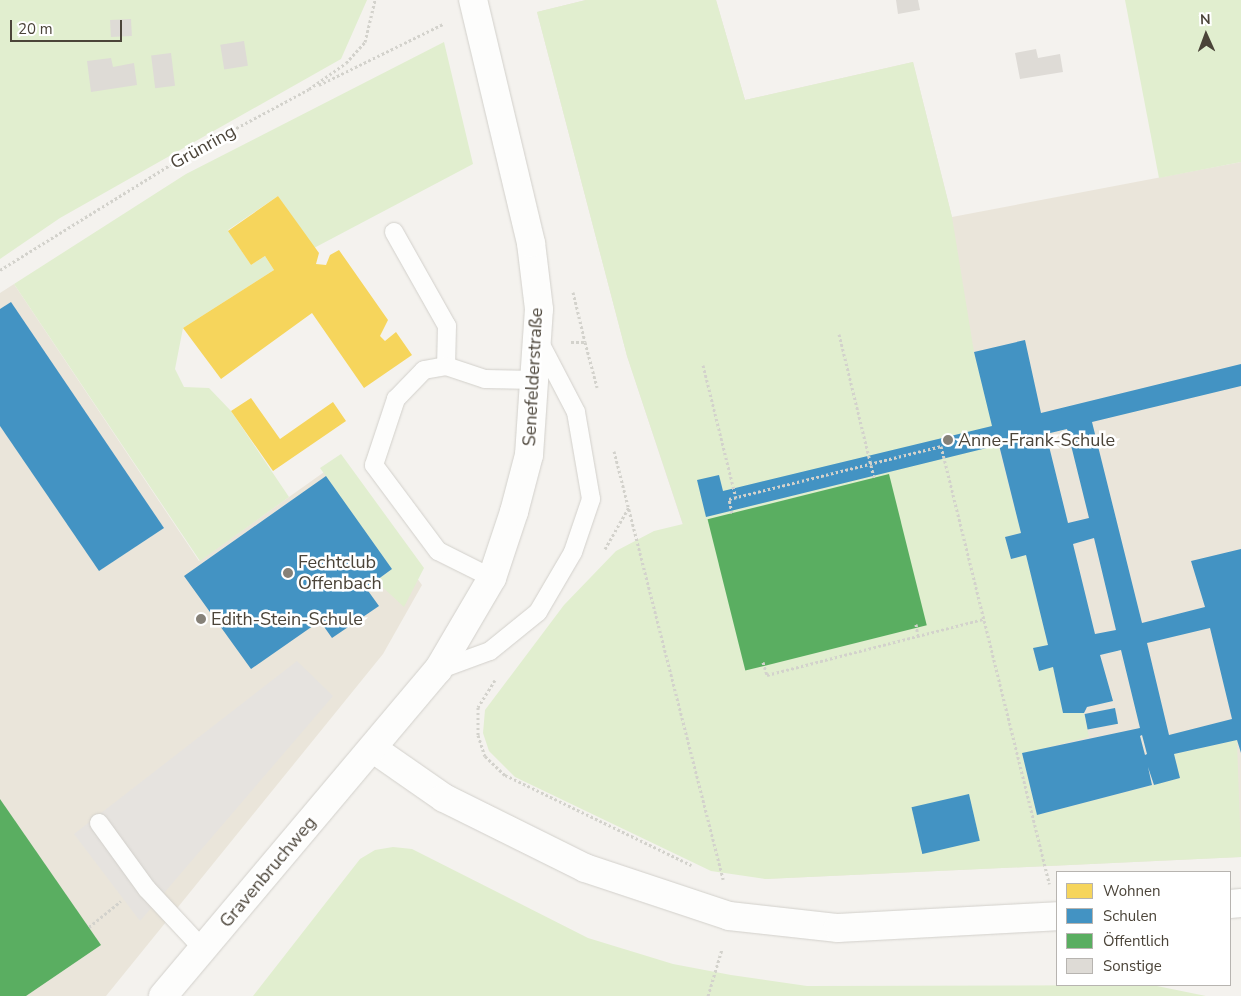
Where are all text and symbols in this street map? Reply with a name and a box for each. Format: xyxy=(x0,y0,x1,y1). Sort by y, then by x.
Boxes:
scale bar xyxy=(12,10,125,42)
north arrow xyxy=(1181,10,1231,60)
text: N xyxy=(1200,10,1211,29)
text: 20 m xyxy=(18,19,53,39)
street label: Grünring xyxy=(167,120,239,174)
street label: Senefelderstraße xyxy=(519,307,547,447)
place label: Anne-Frank-Schule xyxy=(958,429,1115,451)
marker: Anne-Frank-Schule xyxy=(942,434,954,446)
place label: Fechtclub Offenbach xyxy=(298,552,382,594)
marker: Fechtclub Offenbach xyxy=(282,567,294,579)
place label: Edith-Stein-Schule xyxy=(211,608,363,630)
marker: Edith-Stein-Schule xyxy=(195,613,207,625)
street label: Gravenbruchweg xyxy=(215,812,321,932)
legend xyxy=(1056,871,1231,986)
text: Wohnen xyxy=(1103,881,1161,901)
text: Schulen xyxy=(1103,906,1157,926)
text: Öffentlich xyxy=(1103,931,1169,951)
text: Sonstige xyxy=(1103,956,1162,976)

